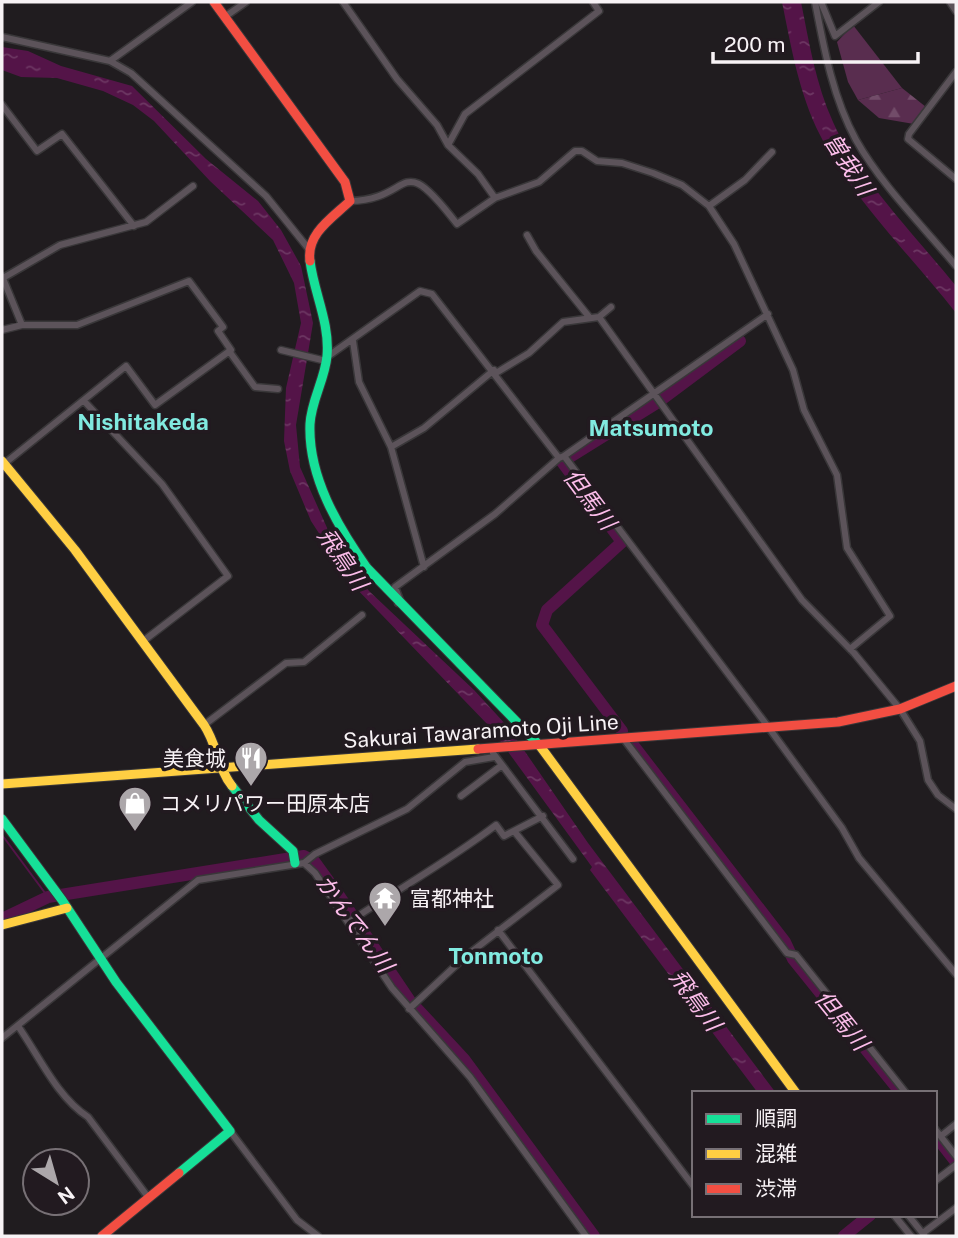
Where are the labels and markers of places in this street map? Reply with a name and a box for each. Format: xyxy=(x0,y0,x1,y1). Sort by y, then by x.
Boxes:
restaurant icon: 美食城 xyxy=(232,739,270,788)
place label: 美食城 xyxy=(163,746,226,771)
shop icon: コメリパワー田原本店 xyxy=(116,784,154,833)
place label: コメリパワー田原本店 xyxy=(160,791,370,816)
temple icon: 富都神社 xyxy=(366,879,404,928)
place label: 富都神社 xyxy=(410,886,494,911)

